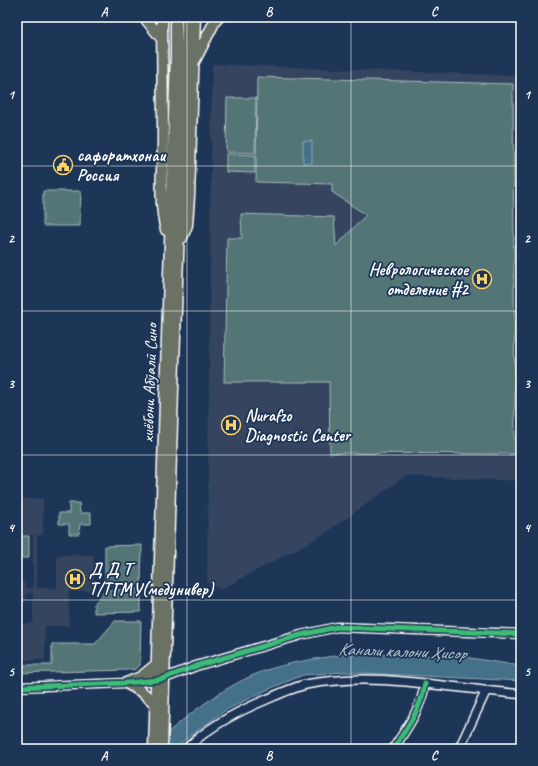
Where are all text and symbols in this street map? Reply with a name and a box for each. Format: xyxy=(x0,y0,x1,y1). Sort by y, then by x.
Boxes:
text: A xyxy=(101,4,109,20)
text: B xyxy=(266,4,274,20)
text: C xyxy=(431,4,439,20)
text: 1 xyxy=(8,87,16,103)
text: 1 xyxy=(524,87,532,103)
place label: сафоратхонаи Россия xyxy=(77,145,166,186)
public building icon: сафоратхонаи Россия xyxy=(52,154,74,176)
text: 2 xyxy=(8,231,15,247)
text: 2 xyxy=(524,231,531,247)
place label: Неврологическое отделение #2 xyxy=(369,259,470,300)
hospital icon: Неврологическое отделение #2 xyxy=(471,268,493,290)
street label: хиёбони Абӯалӣ Сино xyxy=(137,321,162,443)
text: 3 xyxy=(8,376,15,392)
text: 3 xyxy=(524,376,531,392)
place label: Nurafzo Diagnostic Center xyxy=(245,405,352,446)
hospital icon: Nurafzo Diagnostic Center xyxy=(220,414,242,436)
text: 4 xyxy=(8,520,16,536)
text: 4 xyxy=(524,520,532,536)
place label: Д Д Т Т/ТГМУ(медунивер) xyxy=(89,559,215,600)
hospital icon: Д Д Т Т/ТГМУ(медунивер) xyxy=(64,568,86,590)
water label: Канали калони Ҳисор xyxy=(338,638,469,664)
text: 5 xyxy=(8,664,15,680)
text: 5 xyxy=(524,664,531,680)
text: A xyxy=(101,748,109,764)
text: B xyxy=(266,748,274,764)
text: C xyxy=(431,748,439,764)

